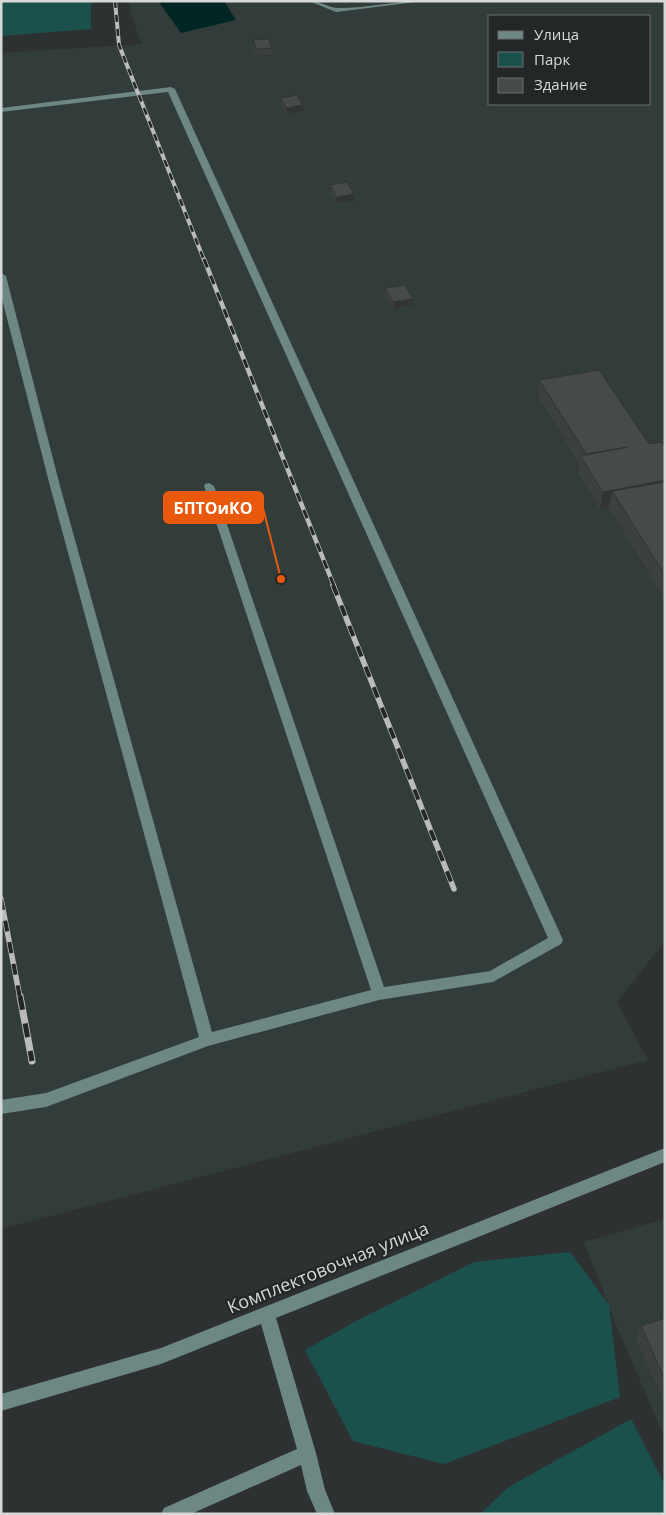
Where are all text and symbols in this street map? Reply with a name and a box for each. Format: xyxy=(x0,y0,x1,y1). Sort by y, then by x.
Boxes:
legend xyxy=(488,15,651,105)
text: Улица xyxy=(534,24,579,44)
text: Парк xyxy=(534,49,570,69)
text: Здание xyxy=(534,74,587,94)
callout: БПТОиКО xyxy=(164,492,263,523)
text: БПТОиКО xyxy=(173,497,253,519)
street label: Комплектовочная улица xyxy=(223,1216,432,1319)

